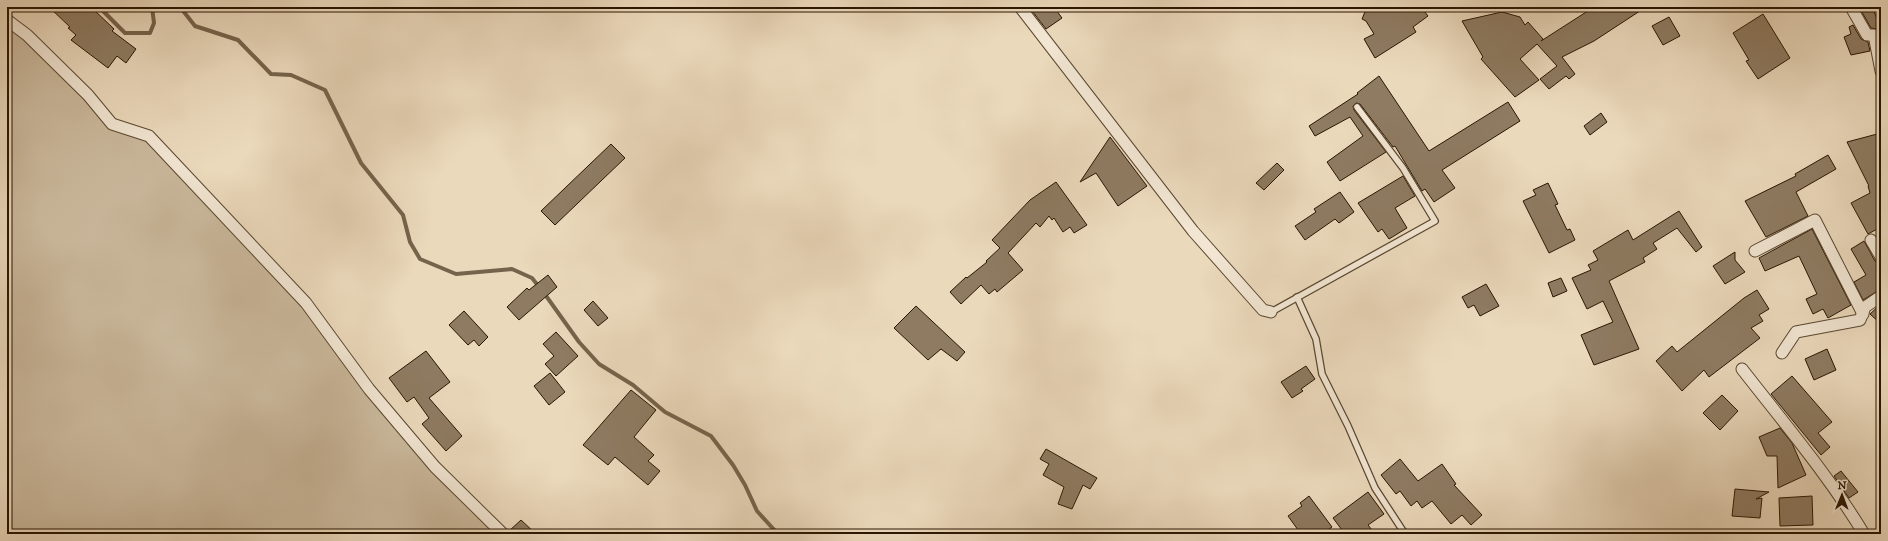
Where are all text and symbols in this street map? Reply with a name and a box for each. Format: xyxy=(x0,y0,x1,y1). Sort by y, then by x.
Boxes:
north arrow xyxy=(1822,475,1862,515)
text: N xyxy=(1838,479,1847,493)

